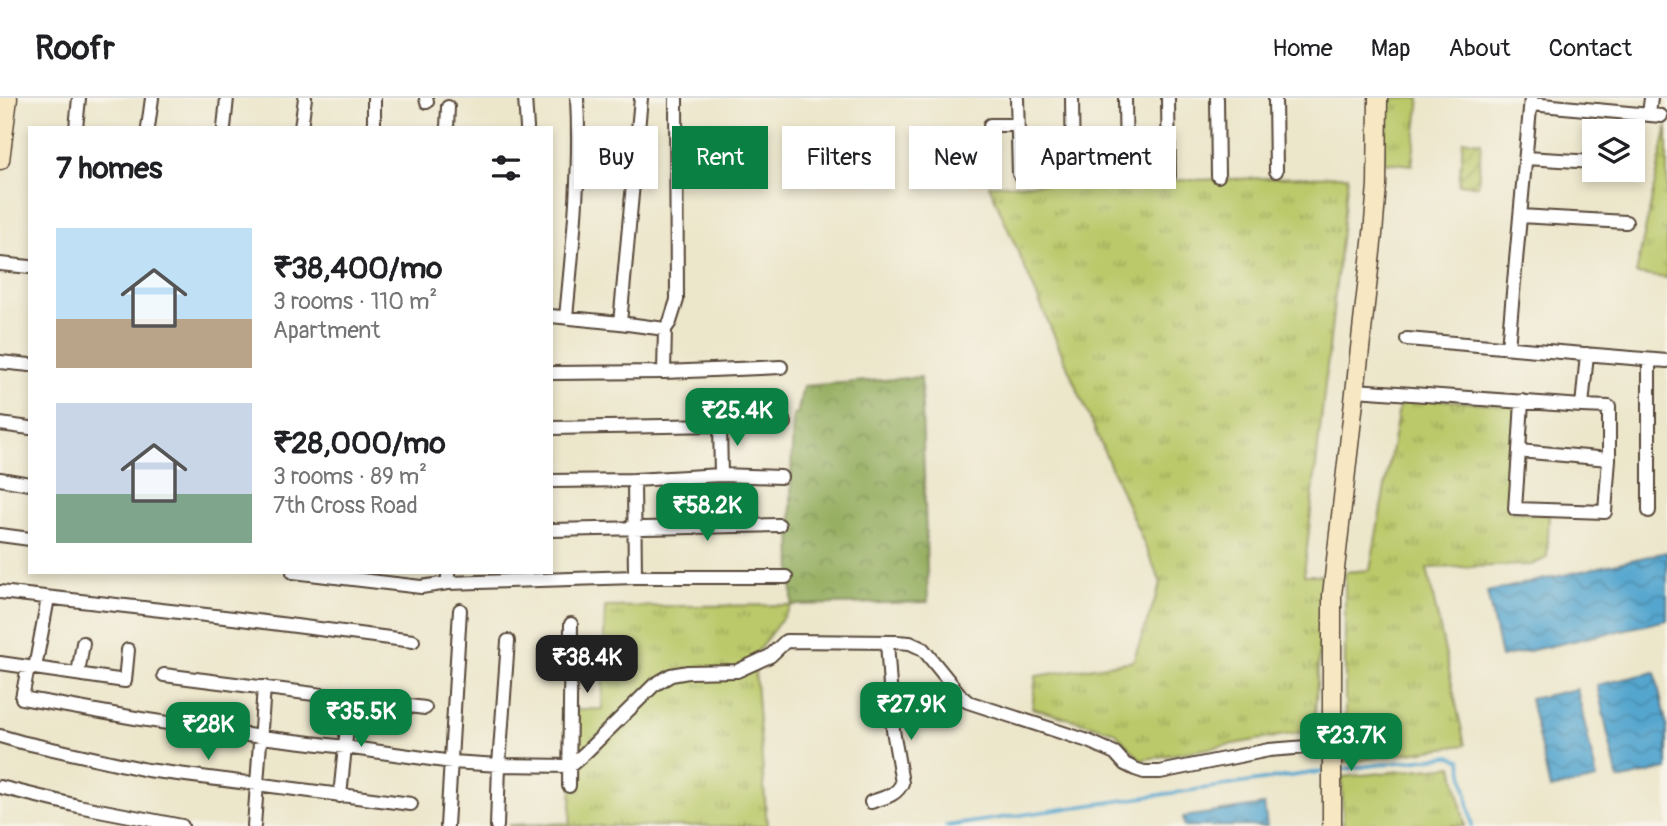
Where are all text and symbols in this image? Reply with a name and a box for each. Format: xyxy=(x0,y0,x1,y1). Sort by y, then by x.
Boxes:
text: Roofr xyxy=(35,28,115,69)
text: Home xyxy=(1272,34,1333,63)
text: Map xyxy=(1371,34,1411,63)
text: About xyxy=(1449,34,1511,63)
text: Contact xyxy=(1549,34,1632,63)
map controls xyxy=(1582,119,1645,182)
button: layers xyxy=(1582,119,1645,182)
chip: Buy xyxy=(574,126,658,189)
chip: Rent xyxy=(672,126,768,189)
chip: Filters xyxy=(782,126,895,189)
chip: New xyxy=(909,126,1002,189)
chip: Apartment xyxy=(1016,126,1176,189)
icon: filters xyxy=(487,149,525,187)
text: 7 homes xyxy=(56,150,163,187)
text: ₹38,400/mo xyxy=(273,250,442,287)
icon: home xyxy=(112,256,196,340)
text: 3 rooms · 110 m² xyxy=(273,287,437,316)
text: Apartment xyxy=(273,316,380,345)
pin: ₹25.4K xyxy=(680,388,794,448)
text: ₹25.4K xyxy=(701,396,773,425)
text: ₹28,000/mo xyxy=(273,425,446,462)
icon: home xyxy=(112,431,196,515)
text: 3 rooms · 89 m² xyxy=(273,462,427,491)
pin: ₹58.2K xyxy=(650,484,764,543)
text: 7th Cross Road xyxy=(273,491,418,520)
text: ₹58.2K xyxy=(672,491,742,520)
pin: ₹38.4K xyxy=(530,636,644,695)
text: ₹38.4K xyxy=(552,643,622,672)
pin: ₹27.9K xyxy=(854,682,968,742)
pin: ₹35.5K xyxy=(304,690,418,749)
text: ₹27.9K xyxy=(876,690,946,719)
text: ₹35.5K xyxy=(326,697,396,726)
pin: ₹28K xyxy=(167,702,249,762)
text: ₹28K xyxy=(182,710,234,739)
pin: ₹23.7K xyxy=(1294,714,1408,773)
text: ₹23.7K xyxy=(1316,721,1386,750)

